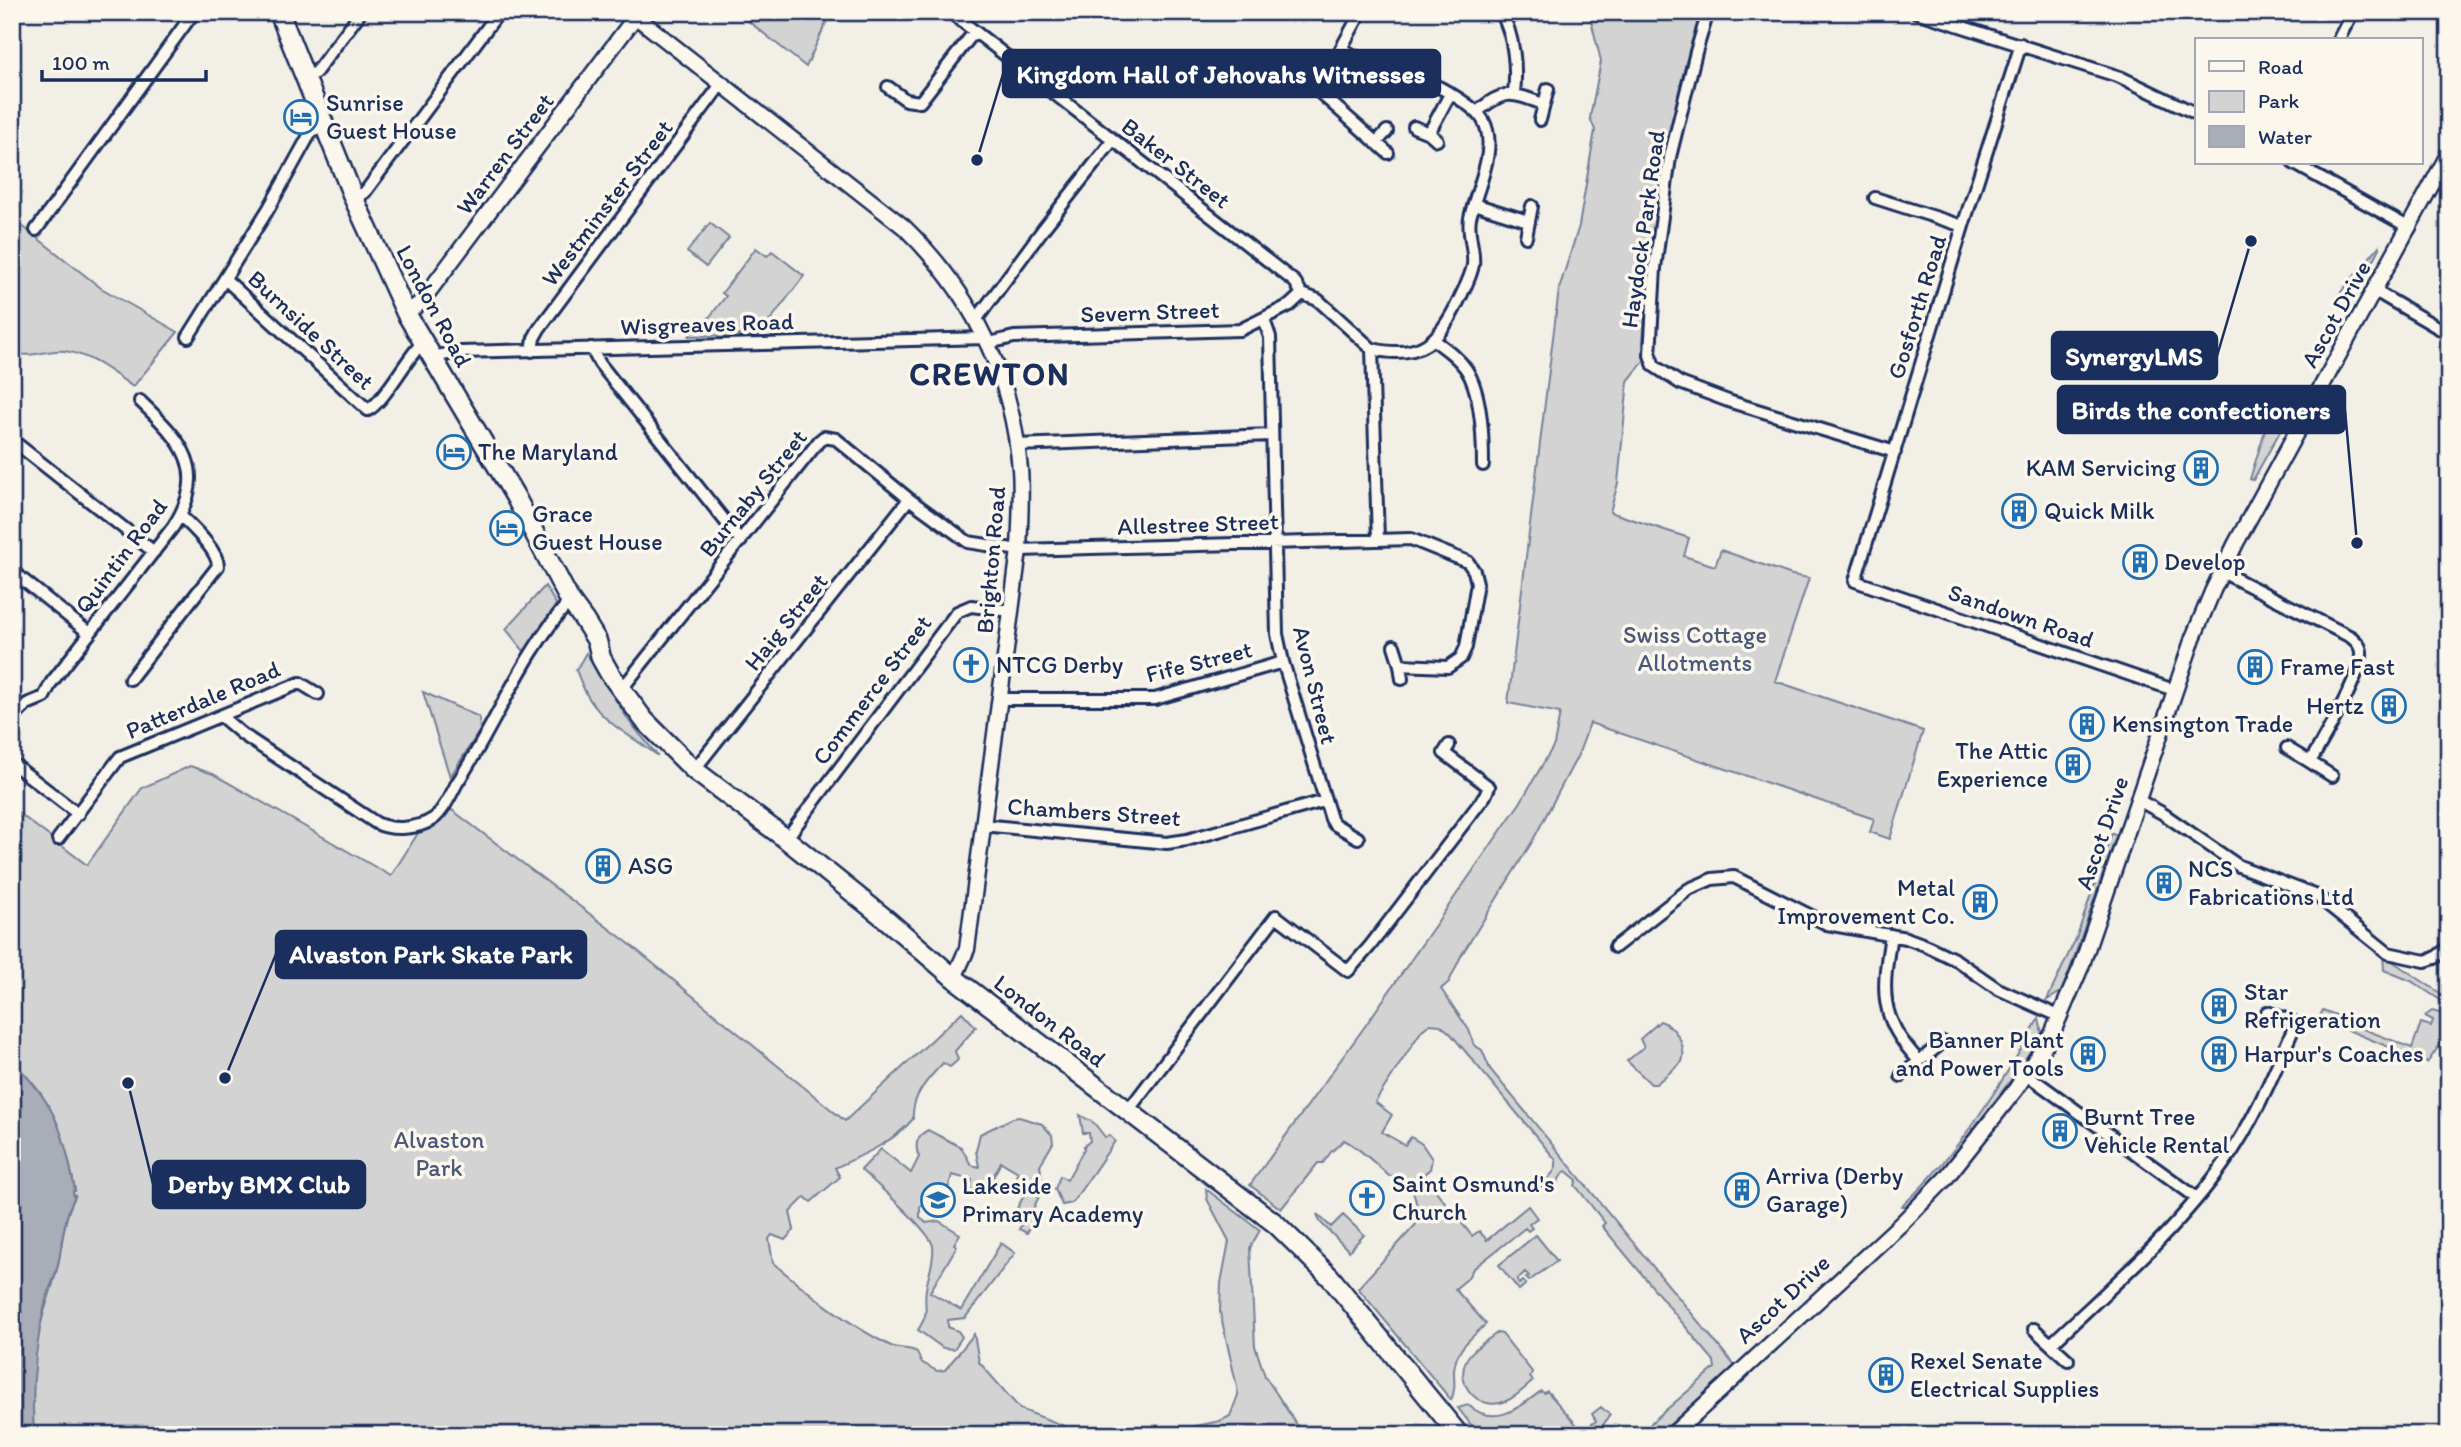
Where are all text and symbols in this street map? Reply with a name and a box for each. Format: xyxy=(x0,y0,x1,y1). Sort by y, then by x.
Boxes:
scale bar xyxy=(42,38,206,82)
legend xyxy=(2195,38,2422,164)
text: 100 m xyxy=(52,50,110,75)
callout: Kingdom Hall of Jehovahs Witnesses xyxy=(1003,50,1440,97)
text: Road xyxy=(2258,54,2304,79)
text: Kingdom Hall of Jehovahs Witnesses xyxy=(1017,58,1425,90)
street label: Warren Street xyxy=(449,87,560,220)
place label: Sunrise Guest House xyxy=(326,88,457,145)
text: Park xyxy=(2258,88,2300,113)
hotel icon: Sunrise Guest House xyxy=(282,98,320,136)
street label: Baker Street xyxy=(1116,111,1237,214)
street label: Westminster Street xyxy=(535,114,679,292)
text: Water xyxy=(2258,124,2312,149)
street label: Haydock Park Road xyxy=(1614,128,1671,330)
street label: Gosforth Road xyxy=(1881,231,1952,382)
street label: London Road xyxy=(390,240,479,372)
street label: Ascot Drive xyxy=(2294,255,2377,372)
street label: Burnside Street xyxy=(242,264,381,396)
street label: Severn Street xyxy=(1080,295,1220,328)
street label: Wisgreaves Road xyxy=(620,306,794,341)
callout: SynergyLMS xyxy=(2052,332,2217,379)
text: SynergyLMS xyxy=(2065,340,2203,372)
district label: CREWTON xyxy=(909,355,1071,393)
callout: Birds the confectioners xyxy=(2058,386,2345,433)
text: Birds the confectioners xyxy=(2071,394,2331,426)
street label: Burnaby Street xyxy=(692,423,813,562)
hotel icon: The Maryland xyxy=(435,433,473,471)
place label: The Maryland xyxy=(478,437,618,466)
building icon: KAM Servicing xyxy=(2182,449,2220,487)
place label: KAM Servicing xyxy=(2026,453,2177,482)
street label: Brighton Road xyxy=(970,485,1011,635)
building icon: Quick Milk xyxy=(2000,492,2038,530)
street label: Quintin Road xyxy=(68,493,173,619)
place label: Quick Milk xyxy=(2044,496,2155,525)
place label: Grace Guest House xyxy=(532,499,663,556)
street label: Allestree Street xyxy=(1117,506,1279,541)
hotel icon: Grace Guest House xyxy=(488,509,526,547)
building icon: Develop xyxy=(2121,543,2159,581)
place label: Develop xyxy=(2164,547,2246,576)
street label: Haig Street xyxy=(738,567,834,676)
street label: Sandown Road xyxy=(1945,577,2098,654)
street label: Commerce Street xyxy=(806,609,937,770)
park label: Swiss Cottage Allotments xyxy=(1623,620,1767,677)
street label: Avon Street xyxy=(1287,623,1344,747)
street label: Fife Street xyxy=(1143,634,1255,689)
church icon: NTCG Derby xyxy=(952,646,990,684)
building icon: Frame Fast xyxy=(2236,648,2274,686)
place label: NTCG Derby xyxy=(996,650,1124,679)
place label: Frame Fast xyxy=(2280,652,2395,681)
street label: Patterdale Road xyxy=(121,654,284,745)
building icon: Hertz xyxy=(2370,687,2408,725)
place label: Hertz xyxy=(2306,691,2364,720)
building icon: Kensington Trade xyxy=(2068,705,2106,743)
place label: Kensington Trade xyxy=(2112,709,2293,738)
place label: The Attic Experience xyxy=(1937,736,2048,793)
building icon: The Attic Experience xyxy=(2054,746,2092,784)
street label: Ascot Drive xyxy=(2069,772,2134,893)
street label: Chambers Street xyxy=(1006,791,1182,832)
building icon: ASG xyxy=(584,847,622,885)
place label: ASG xyxy=(628,851,673,880)
place label: NCS Fabrications Ltd xyxy=(2188,854,2354,911)
building icon: NCS Fabrications Ltd xyxy=(2145,864,2183,902)
place label: Metal Improvement Co. xyxy=(1777,873,1955,930)
building icon: Metal Improvement Co. xyxy=(1961,883,1999,921)
callout: Alvaston Park Skate Park xyxy=(276,931,586,978)
text: Alvaston Park Skate Park xyxy=(288,938,574,970)
street label: London Road xyxy=(988,968,1112,1073)
place label: Star Refrigeration xyxy=(2244,977,2381,1034)
building icon: Star Refrigeration xyxy=(2200,987,2238,1025)
place label: Banner Plant and Power Tools xyxy=(1895,1025,2064,1082)
building icon: Banner Plant and Power Tools xyxy=(2069,1035,2107,1073)
building icon: Harpur's Coaches xyxy=(2200,1035,2238,1073)
place label: Harpur's Coaches xyxy=(2244,1039,2424,1068)
place label: Burnt Tree Vehicle Rental xyxy=(2084,1102,2229,1159)
building icon: Burnt Tree Vehicle Rental xyxy=(2041,1112,2079,1150)
park label: Alvaston Park xyxy=(394,1125,484,1182)
callout: Derby BMX Club xyxy=(153,1161,365,1208)
place label: Arriva (Derby Garage) xyxy=(1766,1161,1904,1218)
text: Derby BMX Club xyxy=(168,1168,350,1200)
place label: Saint Osmund's Church xyxy=(1392,1169,1555,1226)
place label: Lakeside Primary Academy xyxy=(962,1171,1143,1228)
building icon: Arriva (Derby Garage) xyxy=(1723,1171,1761,1209)
church icon: Saint Osmund's Church xyxy=(1348,1179,1386,1217)
school or university icon: Lakeside Primary Academy xyxy=(919,1181,957,1219)
street label: Ascot Drive xyxy=(1730,1248,1836,1349)
place label: Rexel Senate Electrical Supplies xyxy=(1910,1346,2099,1403)
building icon: Rexel Senate Electrical Supplies xyxy=(1867,1356,1905,1394)

